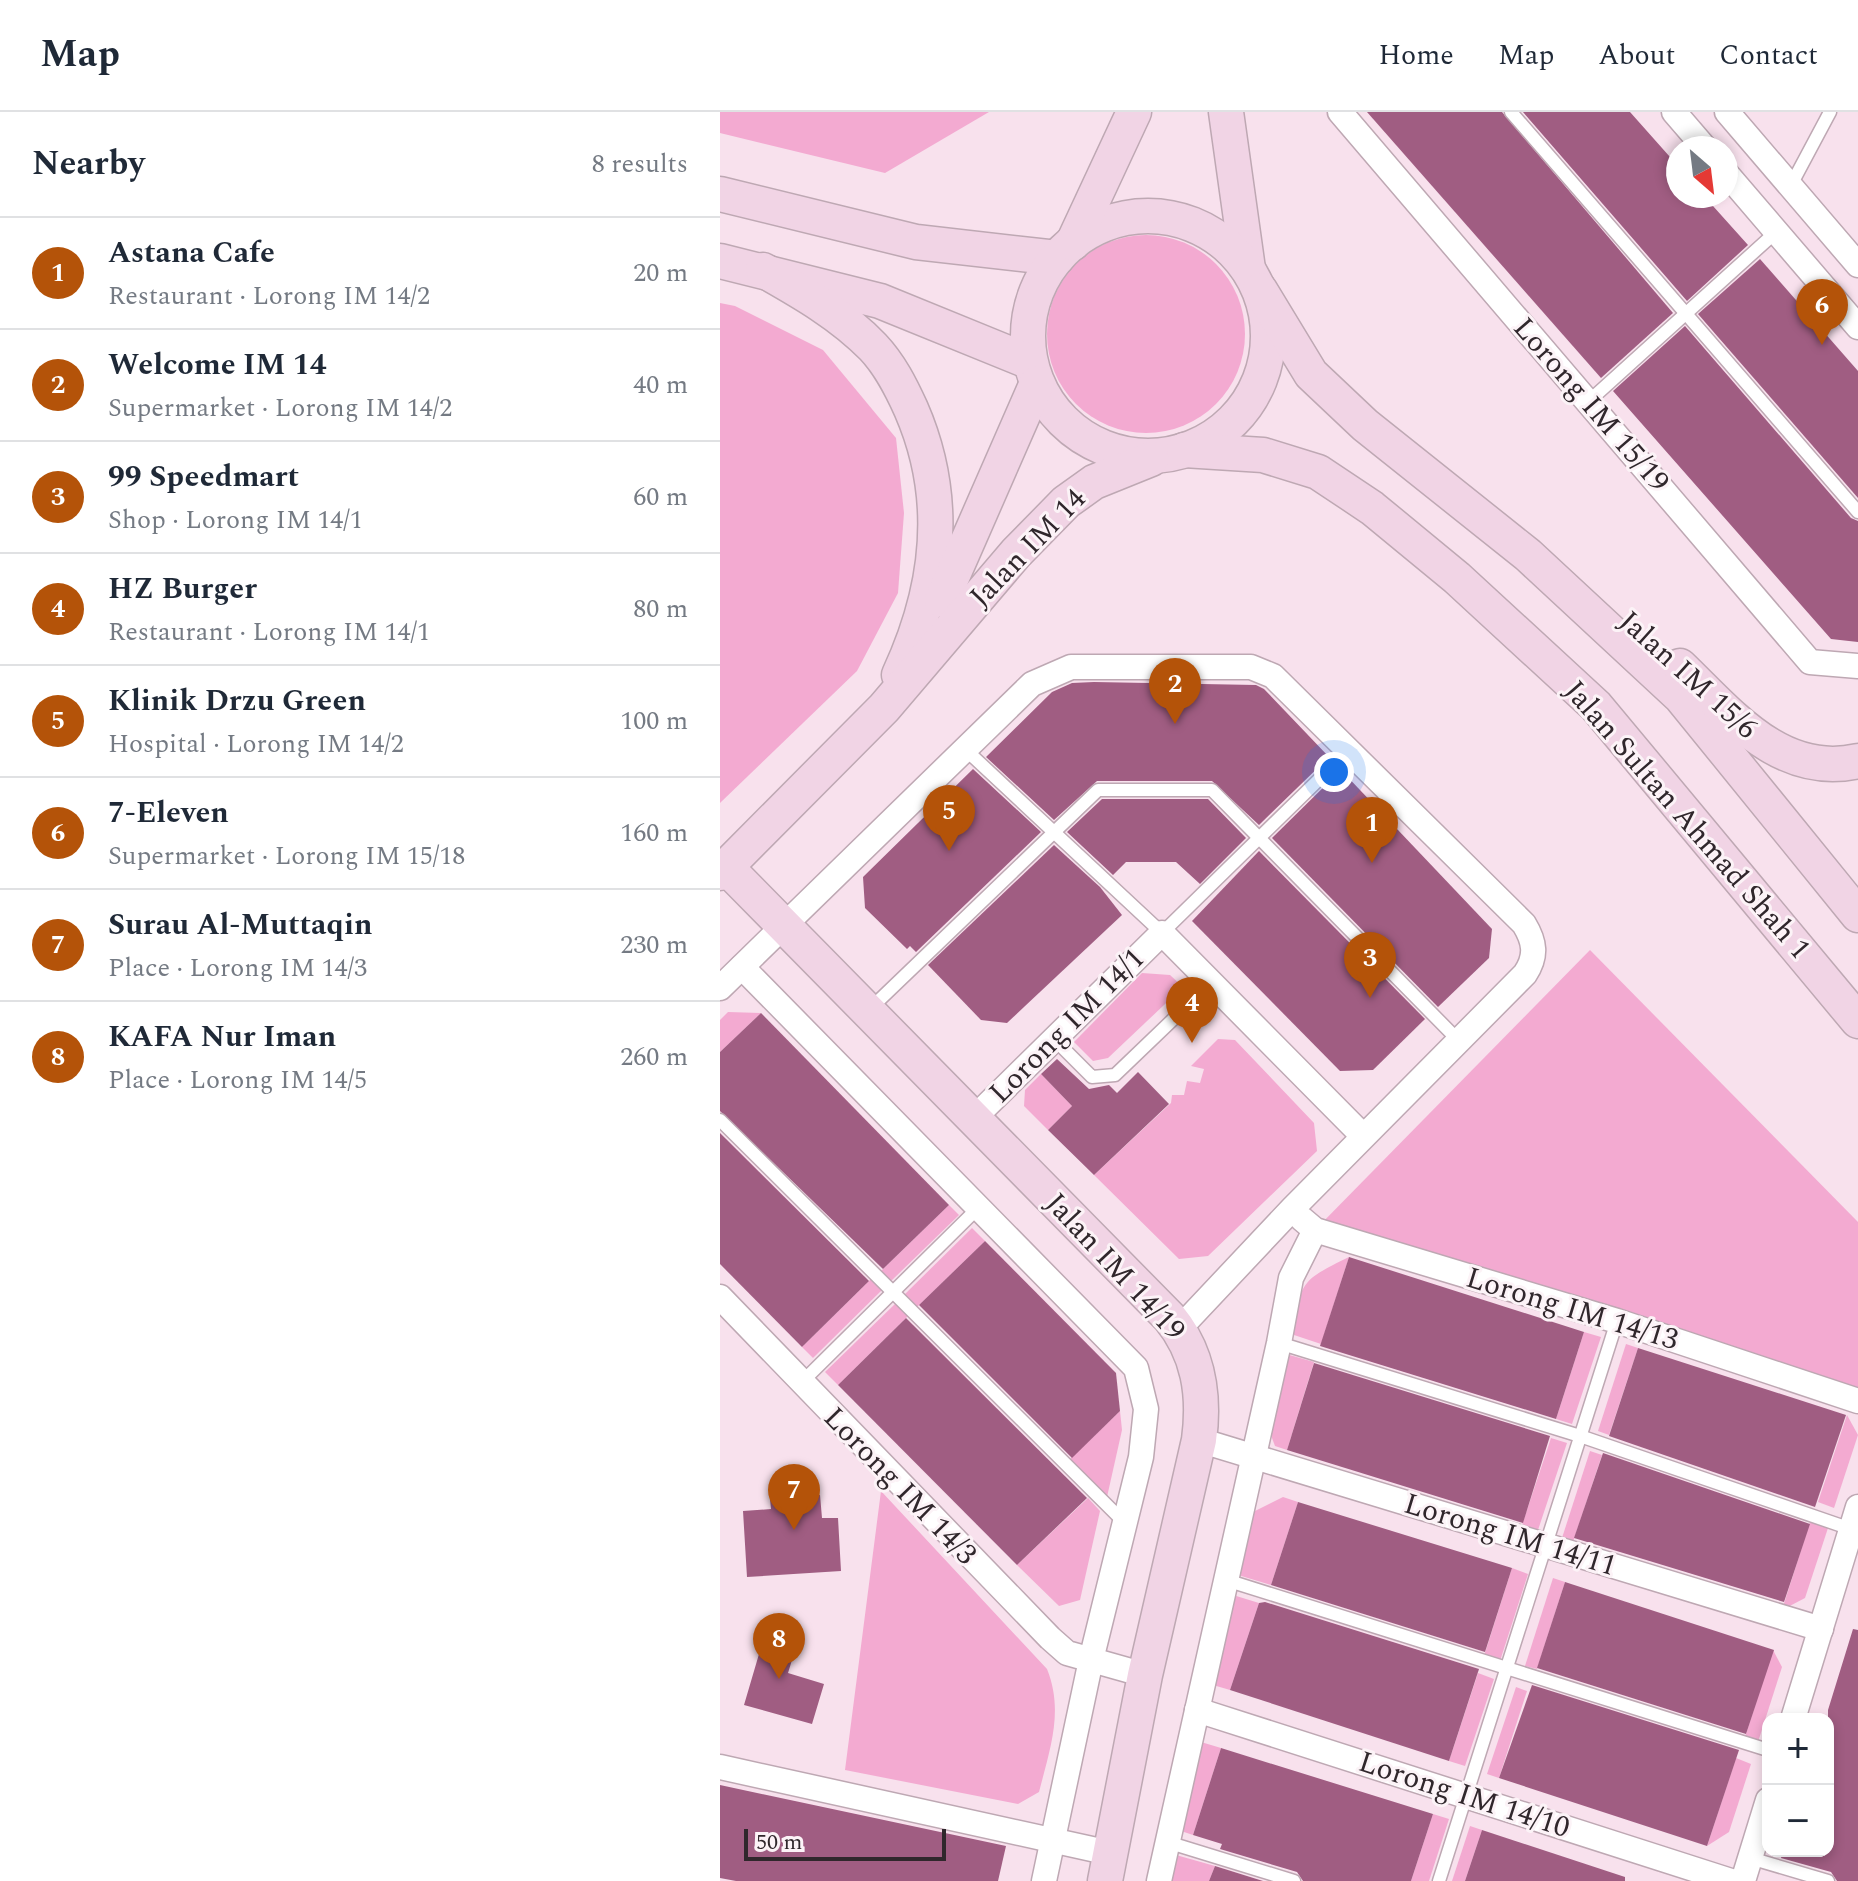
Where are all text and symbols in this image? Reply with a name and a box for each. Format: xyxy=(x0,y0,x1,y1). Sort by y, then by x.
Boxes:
text: Map xyxy=(40,26,120,84)
text: Home xyxy=(1378,34,1454,77)
text: Map xyxy=(1498,34,1554,77)
text: About xyxy=(1598,34,1675,77)
text: Contact xyxy=(1719,34,1818,77)
north arrow xyxy=(1666,136,1738,208)
text: Nearby xyxy=(32,138,145,190)
text: 8 results xyxy=(592,144,688,184)
text: Astana Cafe xyxy=(108,230,275,276)
text: 1 xyxy=(51,253,65,293)
text: 20 m xyxy=(633,253,688,293)
text: Restaurant · Lorong IM 14/2 xyxy=(108,276,430,316)
pin: 6 xyxy=(1796,279,1848,345)
street label: Lorong IM 15/19 xyxy=(1501,307,1681,503)
text: Welcome IM 14 xyxy=(108,342,327,388)
text: 2 xyxy=(51,365,65,405)
text: 40 m xyxy=(633,365,688,405)
text: Supermarket · Lorong IM 14/2 xyxy=(108,388,452,428)
text: 99 Speedmart xyxy=(108,454,299,500)
text: 3 xyxy=(51,477,65,517)
text: 60 m xyxy=(633,477,688,517)
street label: Jalan IM 14 xyxy=(959,477,1097,619)
text: Shop · Lorong IM 14/1 xyxy=(108,500,363,540)
text: HZ Burger xyxy=(108,566,257,612)
text: 4 xyxy=(51,589,65,629)
text: 80 m xyxy=(633,589,688,629)
street label: Jalan IM 15/6 xyxy=(1608,600,1768,750)
text: Restaurant · Lorong IM 14/1 xyxy=(108,612,430,652)
pin: 2 xyxy=(1149,658,1201,724)
street label: Jalan Sultan Ahmad Shah 1 xyxy=(1552,670,1822,970)
text: Klinik Drzu Green xyxy=(108,678,366,724)
text: 5 xyxy=(51,701,65,741)
text: 100 m xyxy=(620,701,688,741)
text: Hospital · Lorong IM 14/2 xyxy=(108,724,404,764)
your location xyxy=(1314,752,1354,792)
pin: 5 xyxy=(923,785,975,851)
text: 7-Eleven xyxy=(108,790,229,836)
pin: 1 xyxy=(1346,797,1398,863)
text: 6 xyxy=(51,813,65,853)
text: 160 m xyxy=(620,813,688,853)
text: Supermarket · Lorong IM 15/18 xyxy=(108,836,465,876)
text: Surau Al-Muttaqin xyxy=(108,902,372,948)
text: 7 xyxy=(51,925,65,965)
text: 230 m xyxy=(620,925,688,965)
pin: 3 xyxy=(1344,932,1396,998)
street label: Lorong IM 14/1 xyxy=(978,937,1156,1115)
text: Place · Lorong IM 14/3 xyxy=(108,948,367,988)
pin: 4 xyxy=(1166,977,1218,1043)
text: KAFA Nur Iman xyxy=(108,1014,336,1060)
text: 8 xyxy=(51,1037,65,1077)
text: 260 m xyxy=(620,1037,688,1077)
text: Place · Lorong IM 14/5 xyxy=(108,1060,367,1100)
street label: Jalan IM 14/19 xyxy=(1034,1182,1196,1352)
street label: Lorong IM 14/13 xyxy=(1460,1255,1684,1363)
street label: Lorong IM 14/3 xyxy=(812,1396,988,1576)
pin: 7 xyxy=(768,1464,820,1530)
street label: Lorong IM 14/11 xyxy=(1398,1481,1622,1589)
pin: 8 xyxy=(753,1613,805,1679)
map controls xyxy=(1762,1713,1834,1857)
button: + xyxy=(1762,1713,1834,1785)
street label: Lorong IM 14/10 xyxy=(1352,1739,1576,1851)
button: − xyxy=(1762,1785,1834,1857)
scale bar xyxy=(744,1825,946,1861)
text: 50 m xyxy=(756,1826,802,1859)

